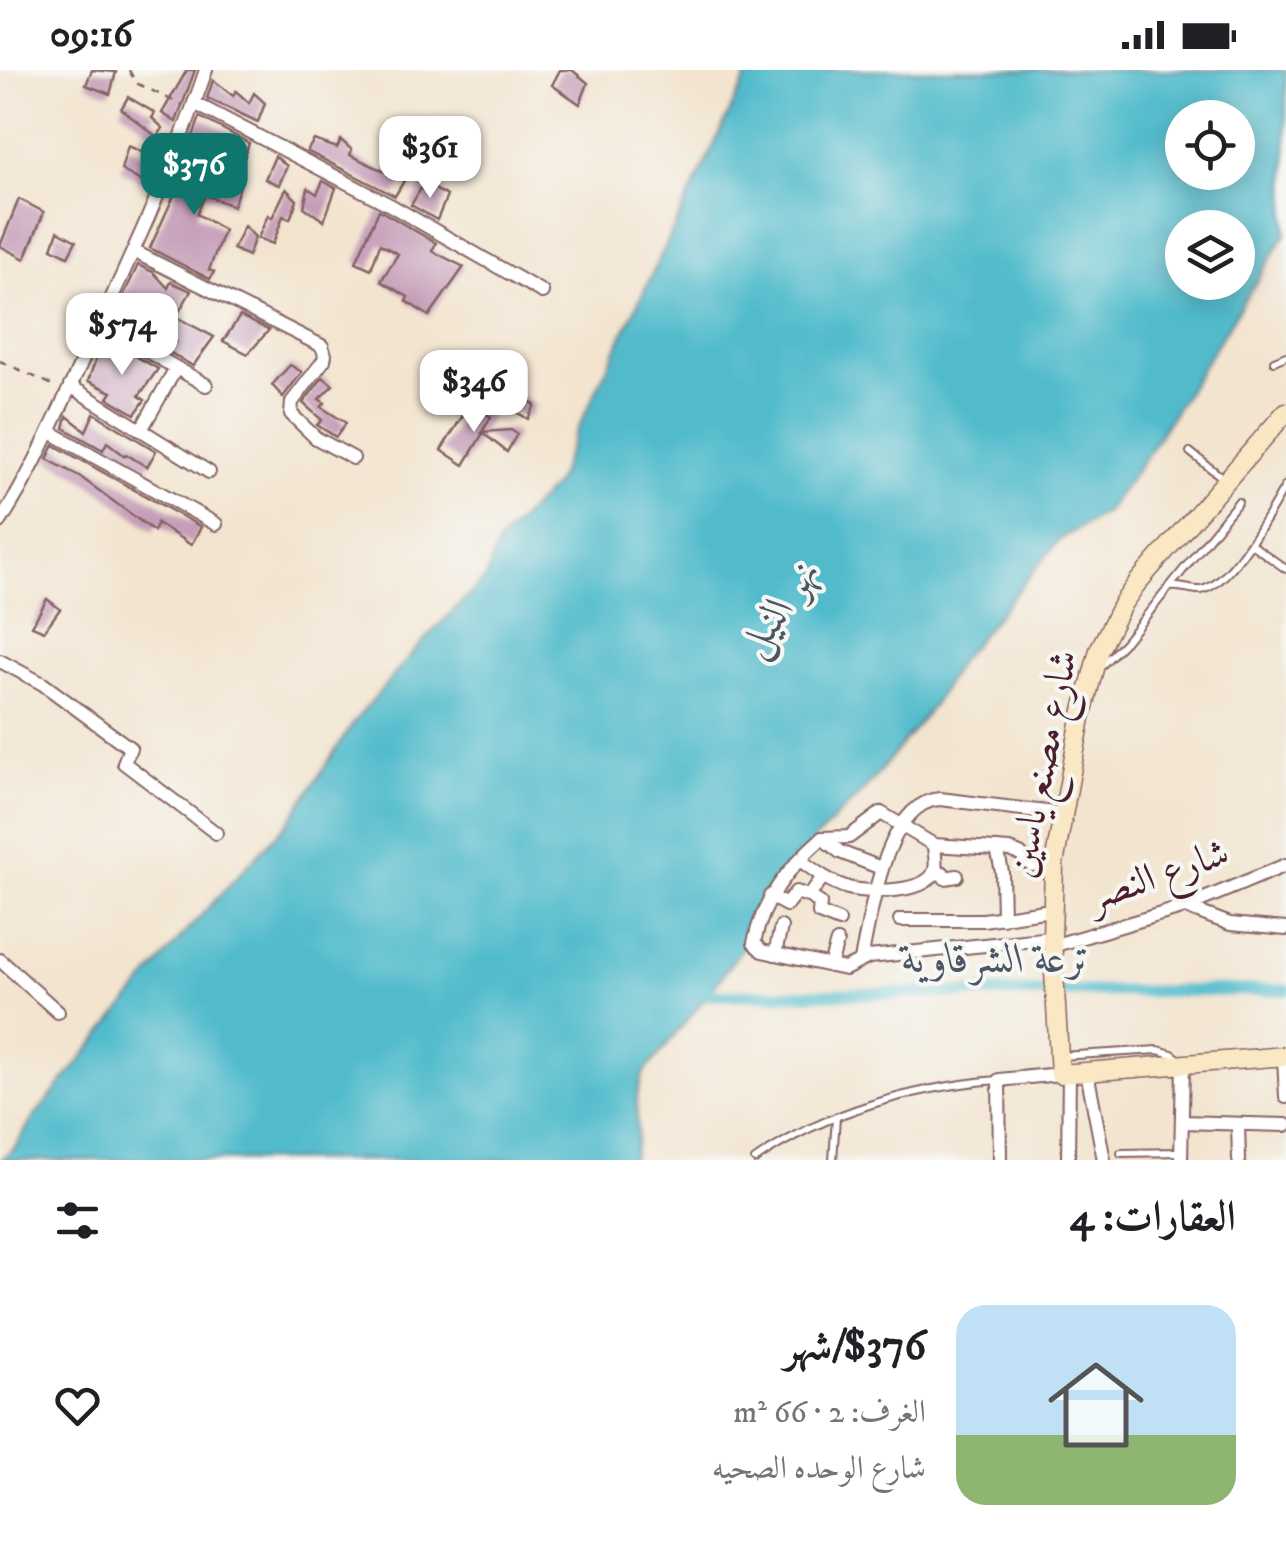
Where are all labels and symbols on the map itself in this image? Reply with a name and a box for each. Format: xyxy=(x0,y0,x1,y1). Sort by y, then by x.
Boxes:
pin: $361 xyxy=(371,116,489,201)
pin: $376 xyxy=(135,133,253,218)
pin: $574 xyxy=(63,293,181,378)
pin: $346 xyxy=(415,350,533,435)
water label: نهر النيل xyxy=(727,548,834,669)
street label: شارع مصنع ياسين xyxy=(997,646,1098,883)
street label: شارع النصر xyxy=(1078,829,1238,930)
water label: ترعة الشرقاوية xyxy=(898,934,1092,986)

